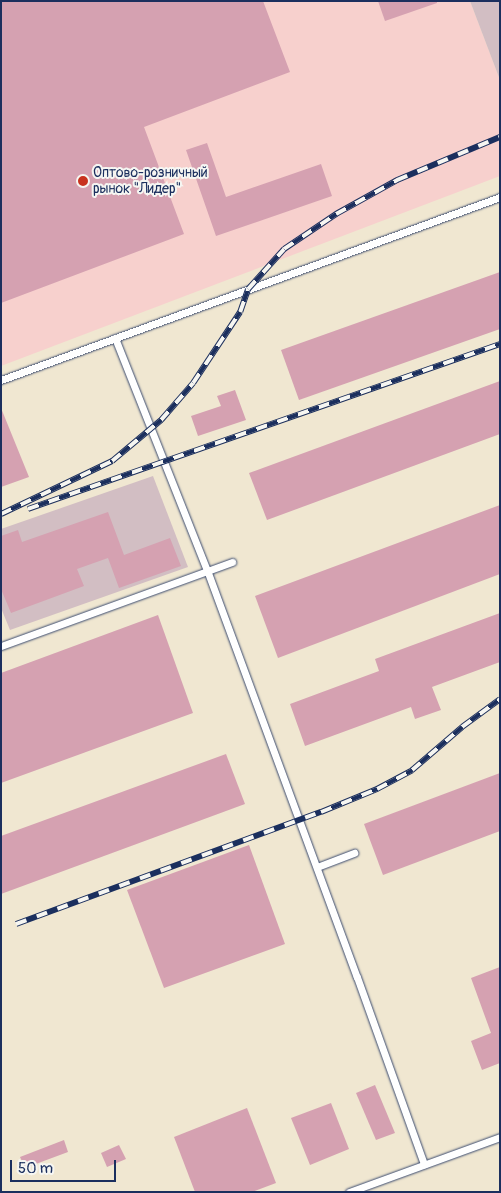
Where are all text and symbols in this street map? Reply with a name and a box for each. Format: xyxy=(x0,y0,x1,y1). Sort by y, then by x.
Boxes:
place label: Оптово-розничный рынок "Лидер" xyxy=(93,165,208,198)
marker: Оптово-розничный рынок "Лидер" xyxy=(77,175,89,187)
scale bar xyxy=(12,1150,119,1182)
text: 50 m xyxy=(18,1159,53,1178)

